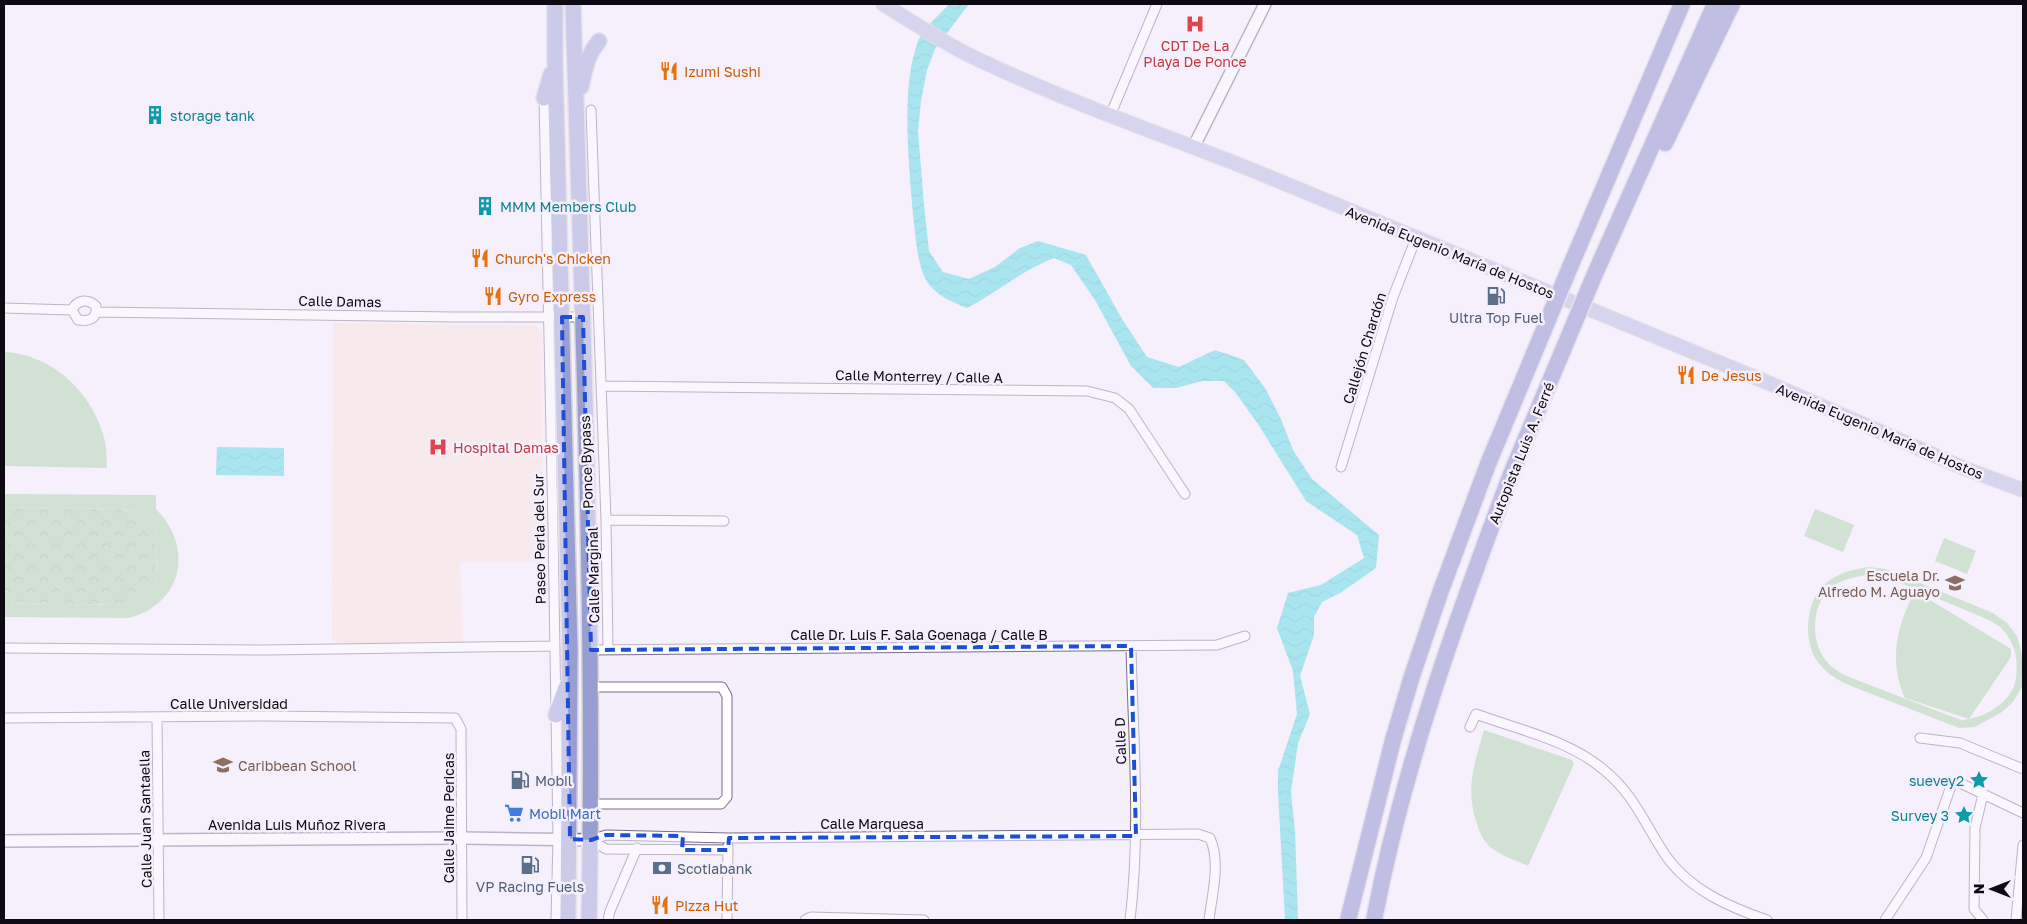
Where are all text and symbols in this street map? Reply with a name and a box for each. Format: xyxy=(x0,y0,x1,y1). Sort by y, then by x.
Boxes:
hospital icon: CDT De La Playa De Ponce xyxy=(1184,13,1206,35)
place label: CDT De La Playa De Ponce xyxy=(1143,37,1247,70)
restaurant icon: Izumi Sushi xyxy=(658,60,680,82)
place label: Izumi Sushi xyxy=(684,63,761,80)
building icon: storage tank xyxy=(144,104,166,126)
place label: storage tank xyxy=(170,107,255,124)
building icon: MMM Members Club xyxy=(474,195,496,217)
place label: MMM Members Club xyxy=(500,198,636,215)
street label: Avenida Eugenio María de Hostos xyxy=(1343,202,1557,302)
restaurant icon: Church's Chicken xyxy=(469,247,491,269)
place label: Church's Chicken xyxy=(495,250,611,267)
restaurant icon: Gyro Express xyxy=(482,285,504,307)
fuel station icon: Ultra Top Fuel xyxy=(1485,285,1507,307)
place label: Gyro Express xyxy=(508,288,596,305)
street label: Callejón Chardón xyxy=(1339,290,1389,406)
street label: Calle Damas xyxy=(298,292,382,310)
place label: Ultra Top Fuel xyxy=(1449,309,1543,326)
restaurant icon: De Jesus xyxy=(1675,364,1697,386)
street label: Calle Monterrey / Calle A xyxy=(835,366,1004,386)
place label: De Jesus xyxy=(1701,367,1762,384)
street label: Autopista Luis A. Ferré xyxy=(1485,380,1557,526)
street label: Avenida Eugenio María de Hostos xyxy=(1774,380,1986,482)
street label: Ponce Bypass xyxy=(576,415,596,509)
hospital icon: Hospital Damas xyxy=(427,436,449,458)
place label: Hospital Damas xyxy=(453,439,559,456)
street label: Paseo Perla del Sur xyxy=(529,473,549,604)
street label: Calle Marginal xyxy=(584,527,602,623)
place label: Escuela Dr. Alfredo M. Aguayo xyxy=(1818,567,1940,600)
school or university icon: Escuela Dr. Alfredo M. Aguayo xyxy=(1944,572,1966,594)
street label: Calle Dr. Luis F. Sala Goenaga / Calle B xyxy=(790,626,1048,643)
street label: Calle Universidad xyxy=(170,695,288,712)
street label: Calle D xyxy=(1111,717,1129,765)
street label: Calle Juan Santaella xyxy=(135,750,155,888)
street label: Calle Jaime Pericas xyxy=(440,753,457,883)
school or university icon: Caribbean School xyxy=(212,754,234,776)
place label: Caribbean School xyxy=(238,757,356,774)
fuel station icon: Mobil xyxy=(509,769,531,791)
place icon: suevey2 xyxy=(1968,769,1990,791)
place label: Mobil xyxy=(535,772,572,789)
place label: suevey2 xyxy=(1909,772,1964,789)
supermarket icon: Mobil Mart xyxy=(503,802,525,824)
place icon: Survey 3 xyxy=(1953,804,1975,826)
place label: Mobil Mart xyxy=(529,805,601,822)
place label: Survey 3 xyxy=(1891,807,1949,824)
street label: Calle Marquesa xyxy=(820,815,924,832)
street label: Avenida Luis Muñoz Rivera xyxy=(208,816,386,833)
fuel station icon: VP Racing Fuels xyxy=(519,854,541,876)
bank icon: Scotiabank xyxy=(651,857,673,879)
place label: Scotiabank xyxy=(677,860,752,877)
north arrow xyxy=(1967,864,2017,914)
place label: VP Racing Fuels xyxy=(476,878,584,895)
text: N xyxy=(1970,884,1987,894)
restaurant icon: Pizza Hut xyxy=(649,894,671,916)
place label: Pizza Hut xyxy=(675,897,738,914)

